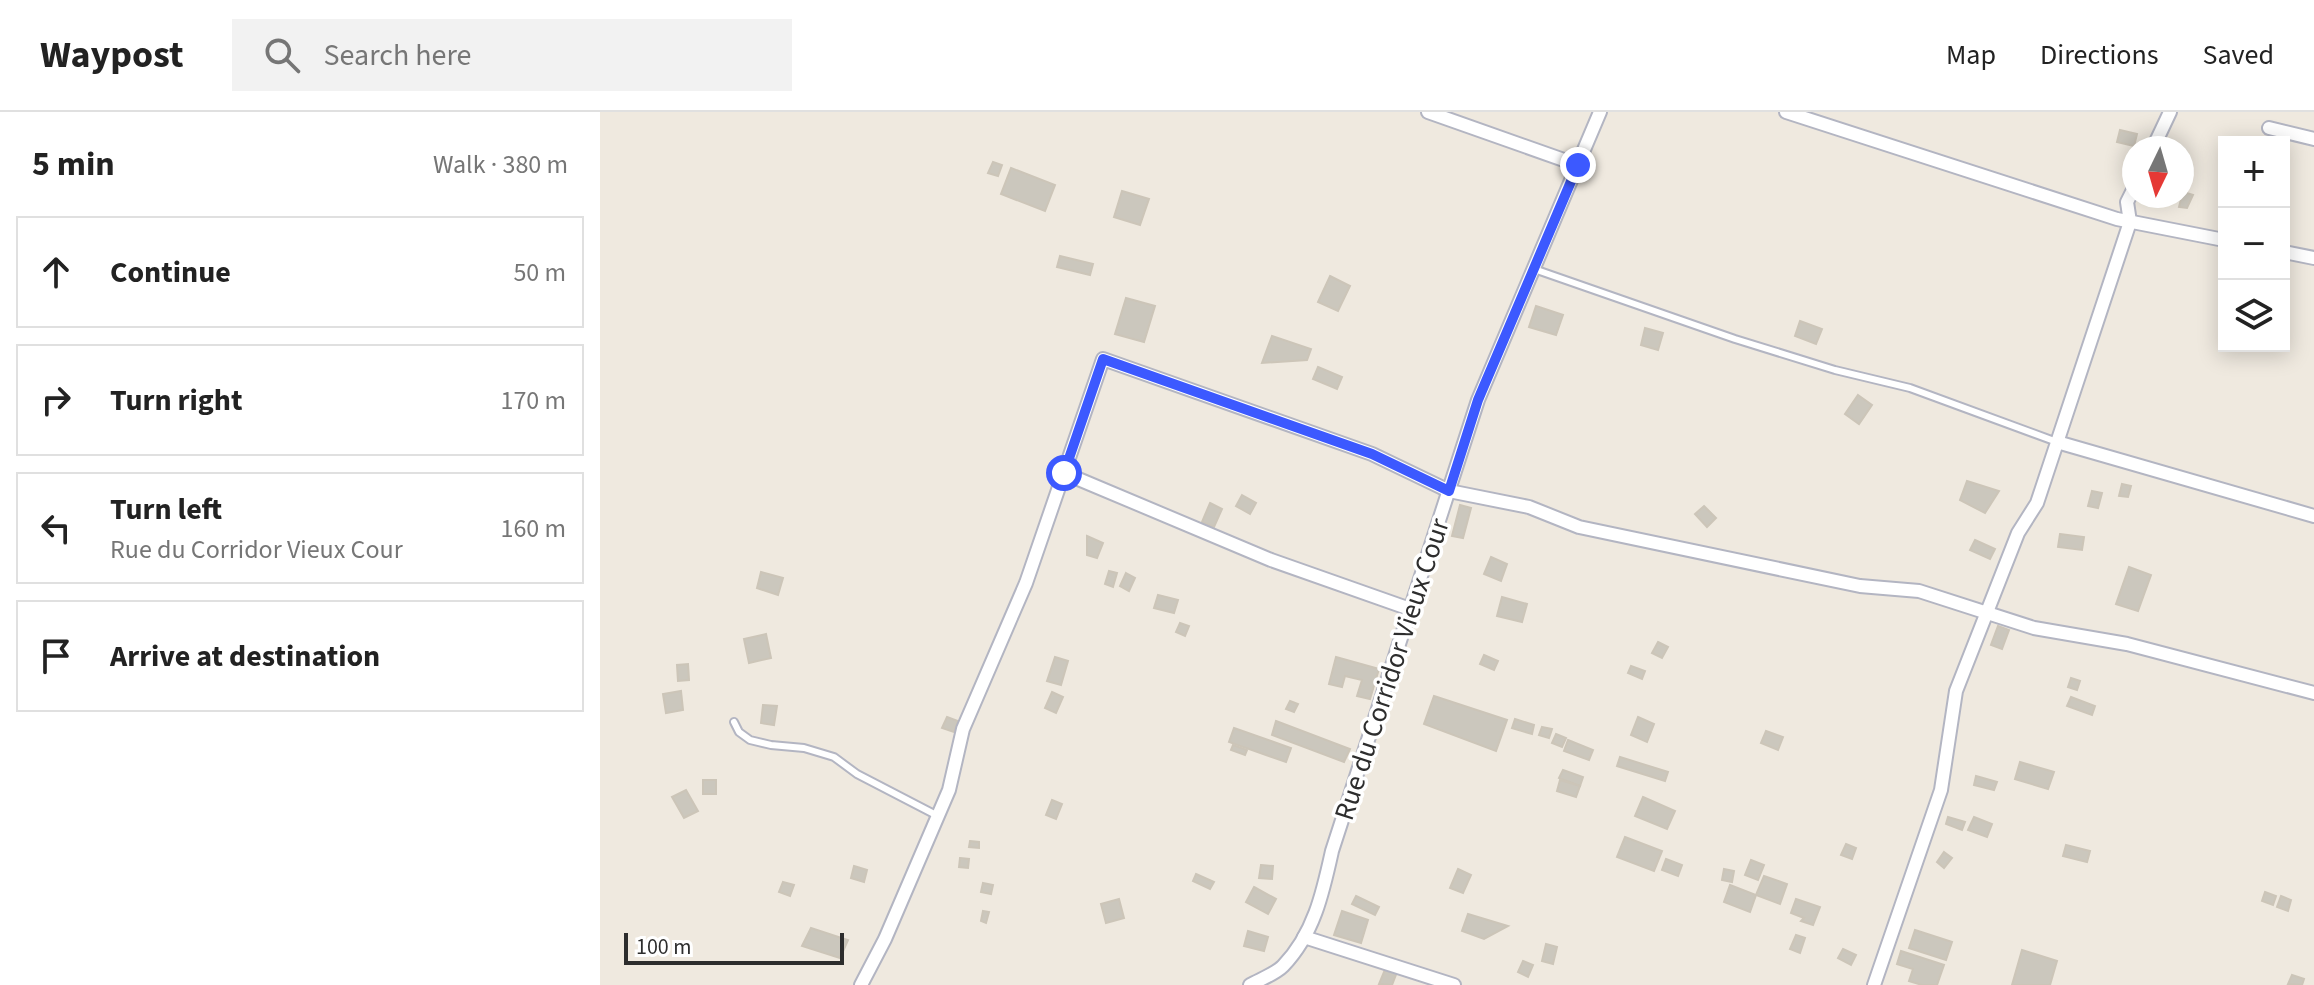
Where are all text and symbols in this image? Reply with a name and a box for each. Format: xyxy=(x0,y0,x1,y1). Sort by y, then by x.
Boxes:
search box xyxy=(232,19,792,91)
text: Waypost xyxy=(40,28,184,82)
icon: search xyxy=(260,33,304,77)
text: Search here xyxy=(324,34,471,77)
text: Map xyxy=(1946,35,1996,75)
text: Directions xyxy=(2040,35,2159,75)
text: Saved xyxy=(2203,35,2274,75)
north arrow xyxy=(2122,136,2194,208)
map controls xyxy=(2218,136,2290,352)
button: + xyxy=(2218,136,2290,208)
text: 5 min xyxy=(32,140,115,189)
text: Walk · 380 m xyxy=(433,146,568,183)
route end xyxy=(1560,147,1596,183)
button: − xyxy=(2218,208,2290,280)
icon: ahead xyxy=(34,250,78,294)
text: Continue xyxy=(110,251,231,294)
text: 50 m xyxy=(513,254,566,291)
button: layers xyxy=(2218,280,2290,352)
icon: right xyxy=(34,378,78,422)
text: Turn right xyxy=(110,379,242,422)
text: 170 m xyxy=(500,382,566,419)
route start xyxy=(1046,455,1082,491)
text: Turn left xyxy=(110,488,222,531)
icon: left xyxy=(34,506,78,550)
text: 160 m xyxy=(500,510,566,547)
street label: Rue du Corridor Vieux Cour xyxy=(1324,513,1460,825)
text: Rue du Corridor Vieux Cour xyxy=(110,531,403,568)
icon: arrive xyxy=(34,634,78,678)
text: Arrive at destination xyxy=(110,635,380,678)
scale bar xyxy=(624,929,844,965)
text: 100 m xyxy=(636,931,691,963)

